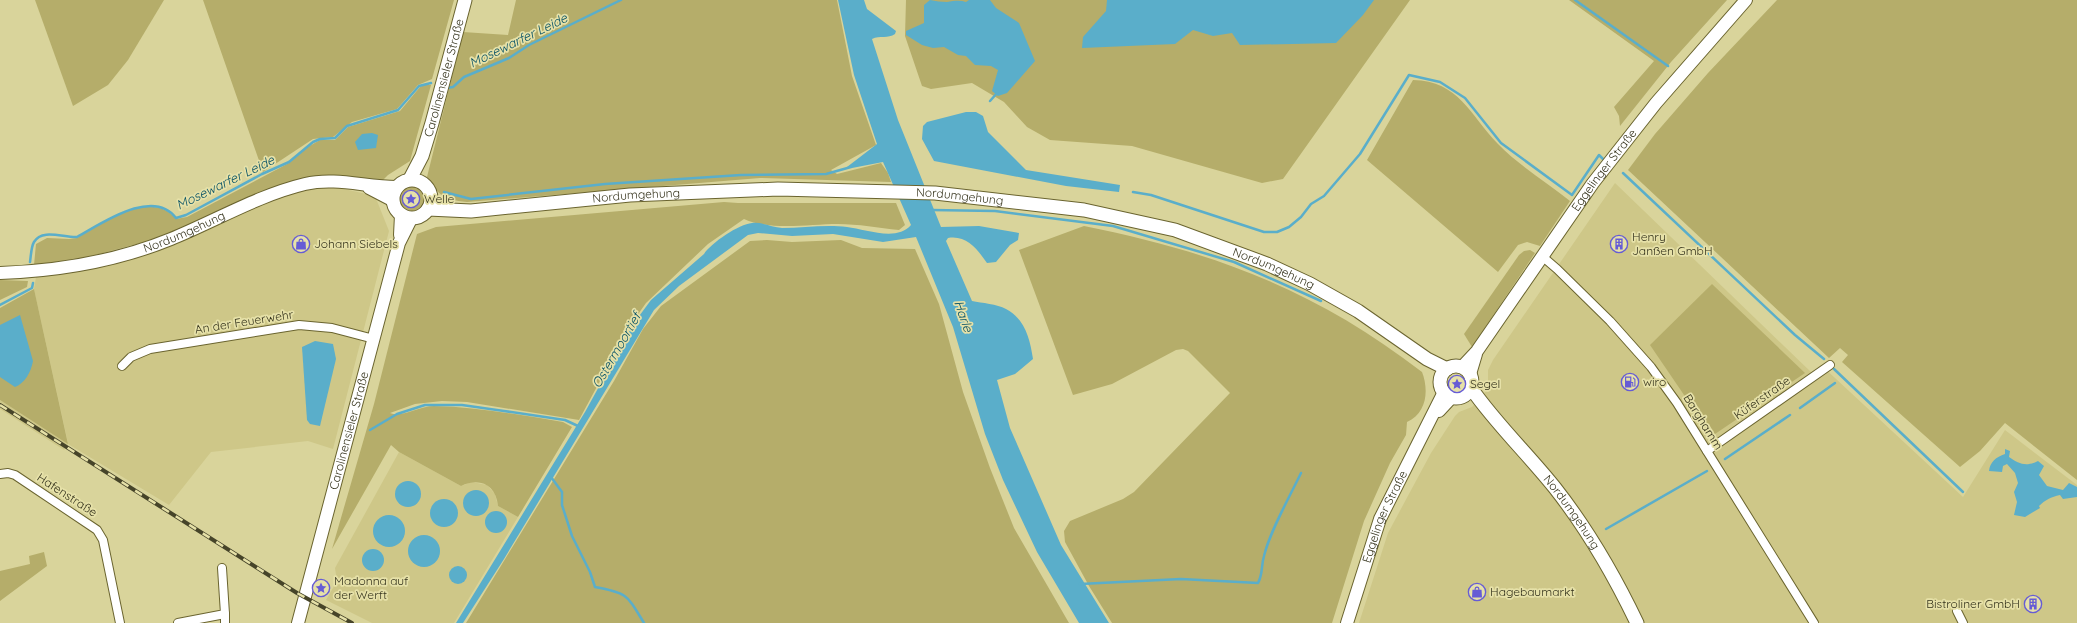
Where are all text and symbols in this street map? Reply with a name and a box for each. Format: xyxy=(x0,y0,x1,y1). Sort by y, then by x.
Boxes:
water label: Mosewarfer Leide xyxy=(466,9,570,71)
street label: Carolinensieler Straße xyxy=(420,17,467,139)
street label: Eggelinger Straße xyxy=(1568,126,1640,214)
water label: Mosewarfer Leide xyxy=(173,151,277,213)
street label: Nordumgehung xyxy=(592,185,680,206)
street label: Nordumgehung xyxy=(916,185,1004,208)
place icon: Welle xyxy=(401,189,421,209)
place label: Welle xyxy=(424,191,455,206)
street label: Nordumgehung xyxy=(141,208,227,256)
place label: Henry Janßen GmbH xyxy=(1632,229,1713,258)
shop icon: Johann Siebels xyxy=(291,234,311,254)
building icon: Henry Janßen GmbH xyxy=(1609,234,1629,254)
place label: Johann Siebels xyxy=(314,236,398,251)
street label: Nordumgehung xyxy=(1231,244,1318,292)
water label: Harle xyxy=(951,298,977,335)
street label: An der Feuerwehr xyxy=(194,306,295,337)
water label: Ostermoortief xyxy=(588,307,645,391)
street label: Carolinensieler Straße xyxy=(326,370,372,491)
fuel station icon: wiro xyxy=(1620,372,1640,392)
street label: Küferstraße xyxy=(1731,373,1793,423)
place icon: Segel xyxy=(1447,374,1467,394)
place label: wiro xyxy=(1643,374,1666,389)
place label: Segel xyxy=(1470,376,1500,391)
street label: Barghamm xyxy=(1680,391,1727,452)
street label: Eggelinger Straße xyxy=(1359,467,1410,565)
street label: Hafenstraße xyxy=(34,470,100,520)
street label: Nordumgehung xyxy=(1540,472,1603,552)
place label: Madonna auf der Werft xyxy=(334,573,409,602)
place icon: Madonna auf der Werft xyxy=(311,578,331,598)
shop icon: Hagebaumarkt xyxy=(1467,582,1487,602)
place label: Hagebaumarkt xyxy=(1490,584,1575,599)
building icon: Bistroliner GmbH xyxy=(2023,594,2043,614)
place label: Bistroliner GmbH xyxy=(1926,596,2020,611)

